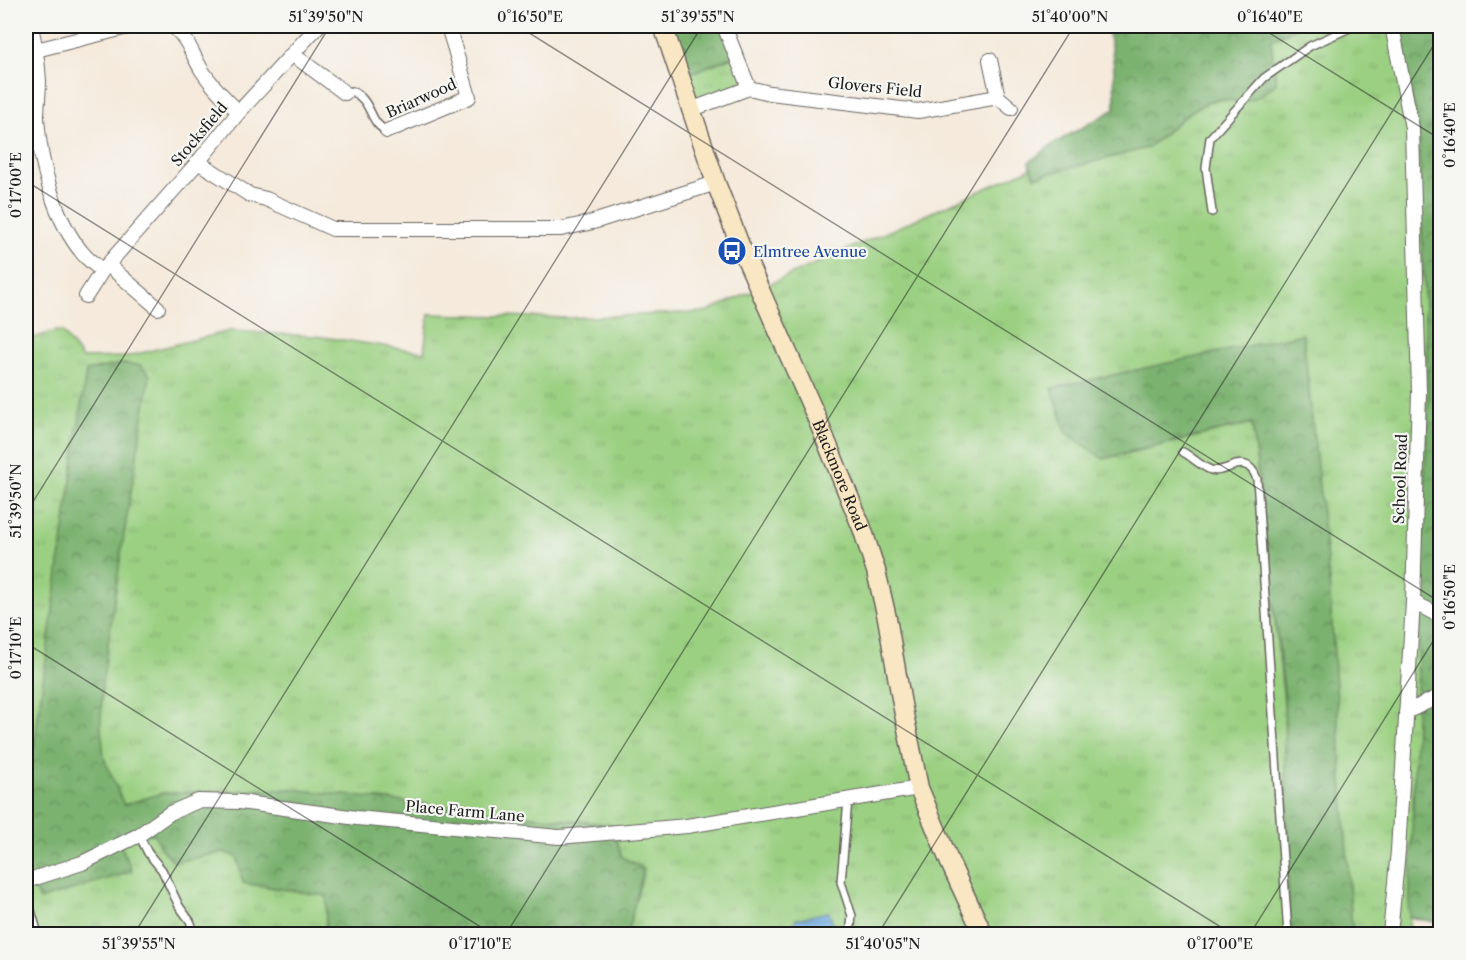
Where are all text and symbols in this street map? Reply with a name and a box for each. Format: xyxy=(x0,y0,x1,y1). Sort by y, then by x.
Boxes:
text: 51°39'50"N xyxy=(288,7,364,26)
text: 0°16'50"E xyxy=(497,7,563,26)
text: 51°39'55"N xyxy=(661,7,735,26)
text: 51°40'00"N xyxy=(1032,7,1108,26)
text: 0°16'40"E xyxy=(1237,7,1303,26)
street label: Glovers Field xyxy=(827,73,923,101)
street label: Briarwood xyxy=(383,74,459,122)
street label: Stocksfield xyxy=(167,98,231,170)
text: 0°16'40"E xyxy=(1440,102,1459,168)
text: 0°17'00"E xyxy=(6,152,25,218)
bus stop icon: Elmtree Avenue xyxy=(716,235,748,267)
place label: Elmtree Avenue xyxy=(753,242,867,261)
street label: Blackmore Road xyxy=(809,417,871,533)
street label: School Road xyxy=(1389,434,1411,524)
text: 51°39'50"N xyxy=(6,463,25,539)
text: 0°16'50"E xyxy=(1440,564,1459,630)
text: 0°17'10"E xyxy=(6,616,25,680)
street label: Place Farm Lane xyxy=(405,796,525,826)
text: 51°39'55"N xyxy=(102,934,176,953)
text: 0°17'10"E xyxy=(448,934,512,953)
text: 51°40'05"N xyxy=(845,934,921,953)
text: 0°17'00"E xyxy=(1187,934,1253,953)

